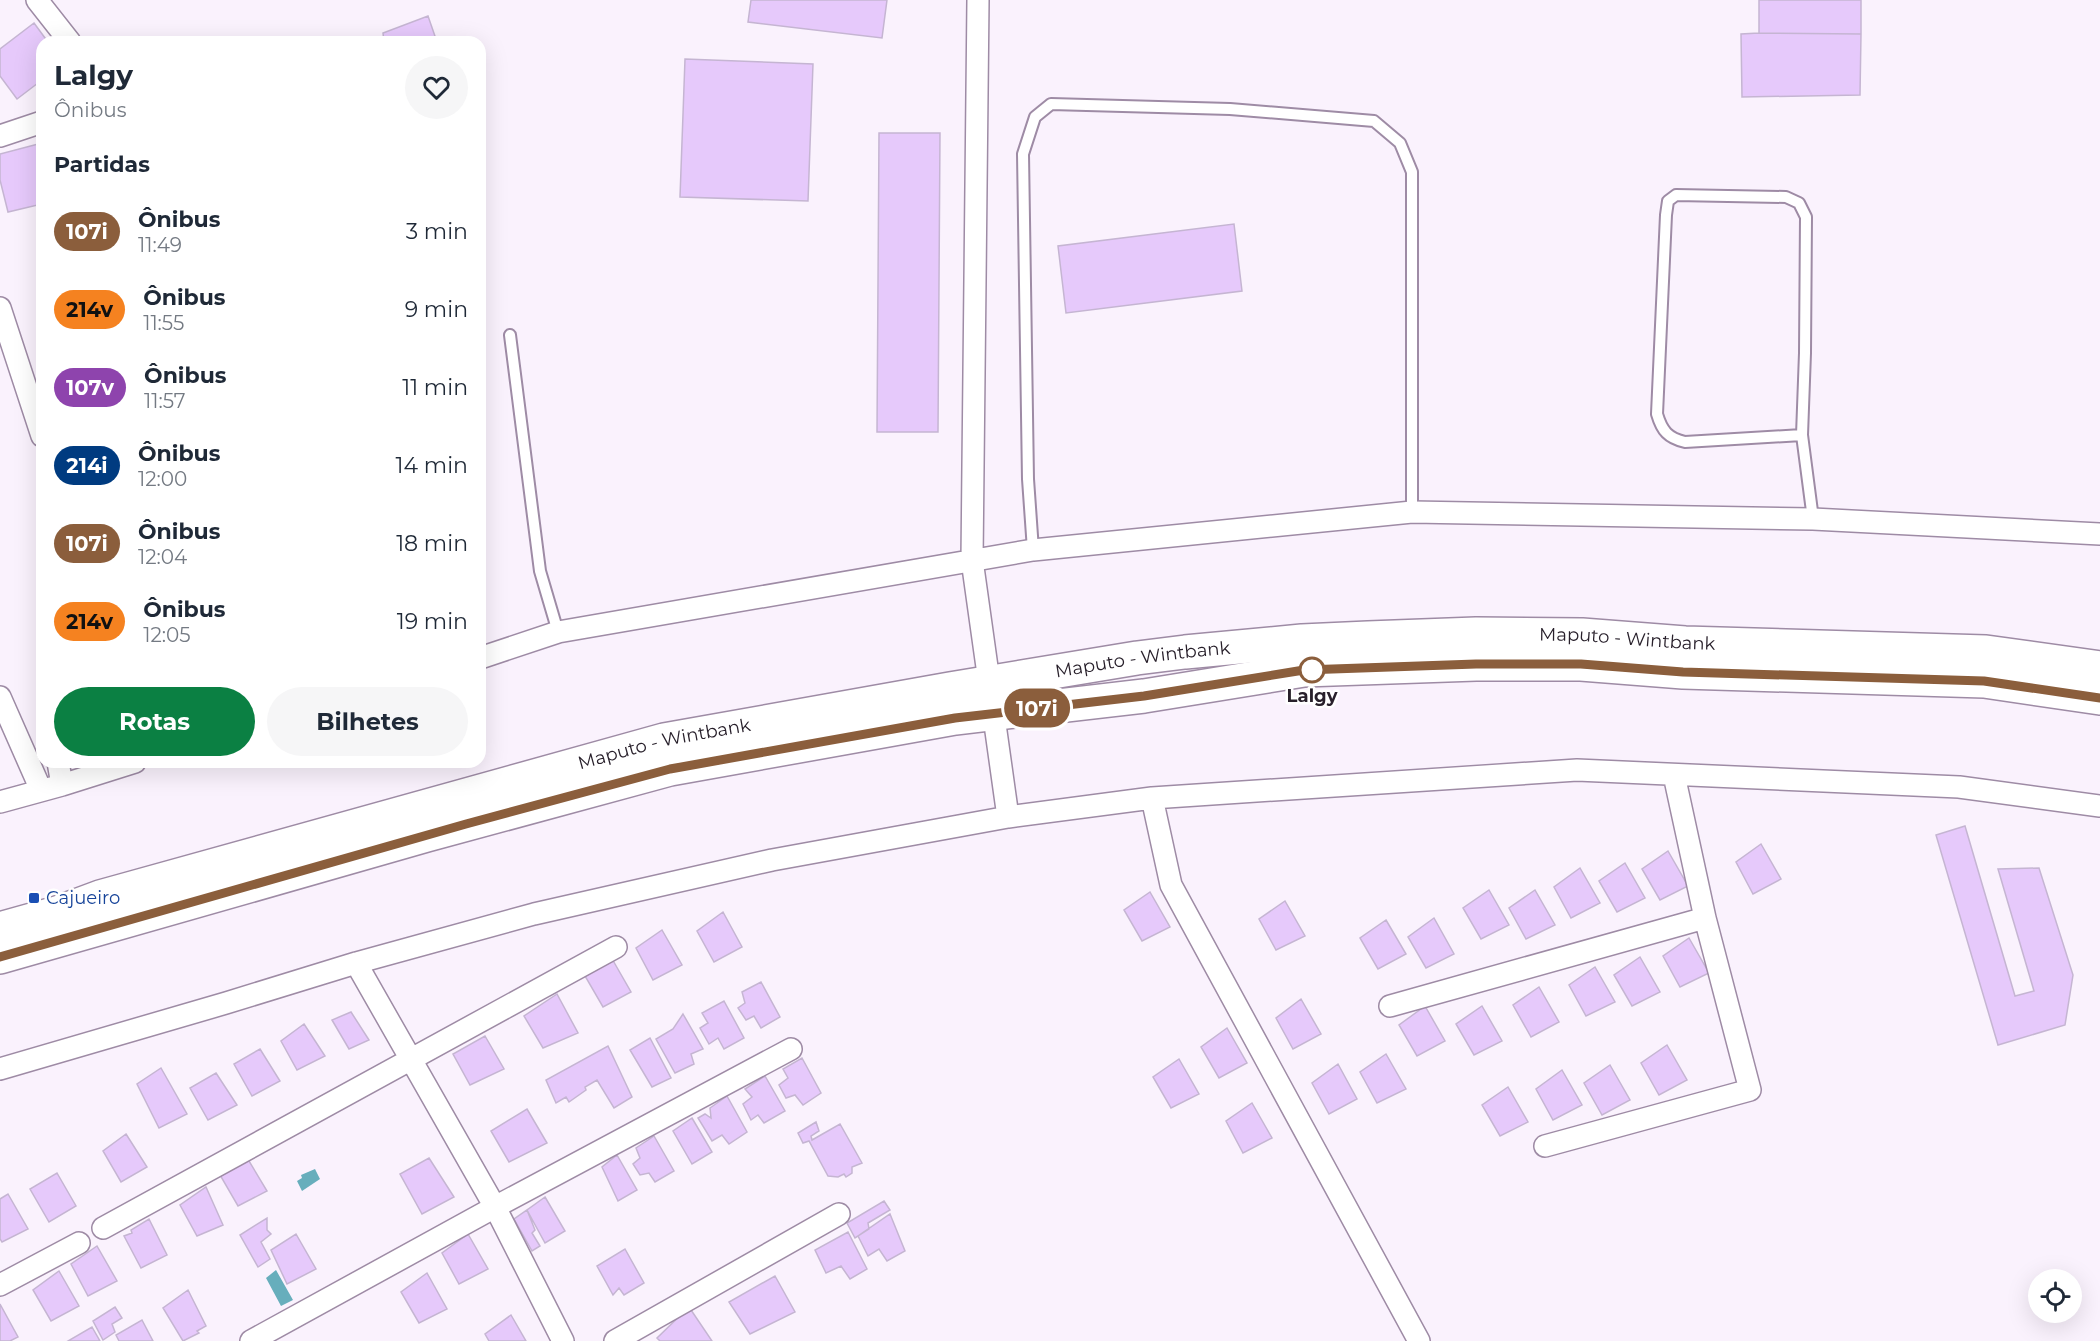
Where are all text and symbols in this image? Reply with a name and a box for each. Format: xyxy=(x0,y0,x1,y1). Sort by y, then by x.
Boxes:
button: heart xyxy=(405,56,468,119)
text: Lalgy xyxy=(54,58,133,92)
text: Ônibus xyxy=(54,98,126,122)
text: Partidas xyxy=(54,151,150,178)
text: Ônibus xyxy=(138,206,220,233)
text: 3 min xyxy=(406,218,468,245)
text: 107i xyxy=(66,219,108,244)
text: 11:49 xyxy=(138,233,182,257)
text: Ônibus xyxy=(143,284,226,311)
text: 9 min xyxy=(405,296,468,323)
text: 214v xyxy=(66,297,113,322)
text: 11:55 xyxy=(143,311,184,335)
text: Ônibus xyxy=(144,362,226,389)
text: 11 min xyxy=(402,374,468,401)
text: 107v xyxy=(66,375,114,400)
text: 11:57 xyxy=(144,389,186,413)
text: Ônibus xyxy=(138,440,220,467)
text: 14 min xyxy=(396,452,468,479)
text: 214i xyxy=(66,453,108,478)
text: 12:00 xyxy=(138,467,187,491)
text: Ônibus xyxy=(138,518,220,545)
text: 18 min xyxy=(396,530,468,557)
text: 107i xyxy=(66,531,108,556)
text: 12:04 xyxy=(138,545,187,569)
text: Ônibus xyxy=(143,596,226,623)
text: 19 min xyxy=(397,608,468,635)
text: 214v xyxy=(66,609,113,634)
text: 12:05 xyxy=(143,623,191,647)
street label: Maputo - Wintbank xyxy=(1539,624,1716,655)
street label: Maputo - Wintbank xyxy=(1053,637,1231,682)
marker: Lalgy xyxy=(1299,657,1325,683)
place label: Lalgy xyxy=(1287,685,1338,707)
button: Rotas xyxy=(54,687,255,756)
button: Bilhetes xyxy=(267,687,468,756)
line badge: 107i xyxy=(995,688,1079,728)
text: 107i xyxy=(1016,696,1058,721)
street label: Maputo - Wintbank xyxy=(576,714,753,774)
place label: Cajueiro xyxy=(46,887,120,909)
marker: Cajueiro xyxy=(27,891,41,905)
map controls xyxy=(2028,1269,2082,1323)
button: locate xyxy=(2028,1269,2082,1323)

